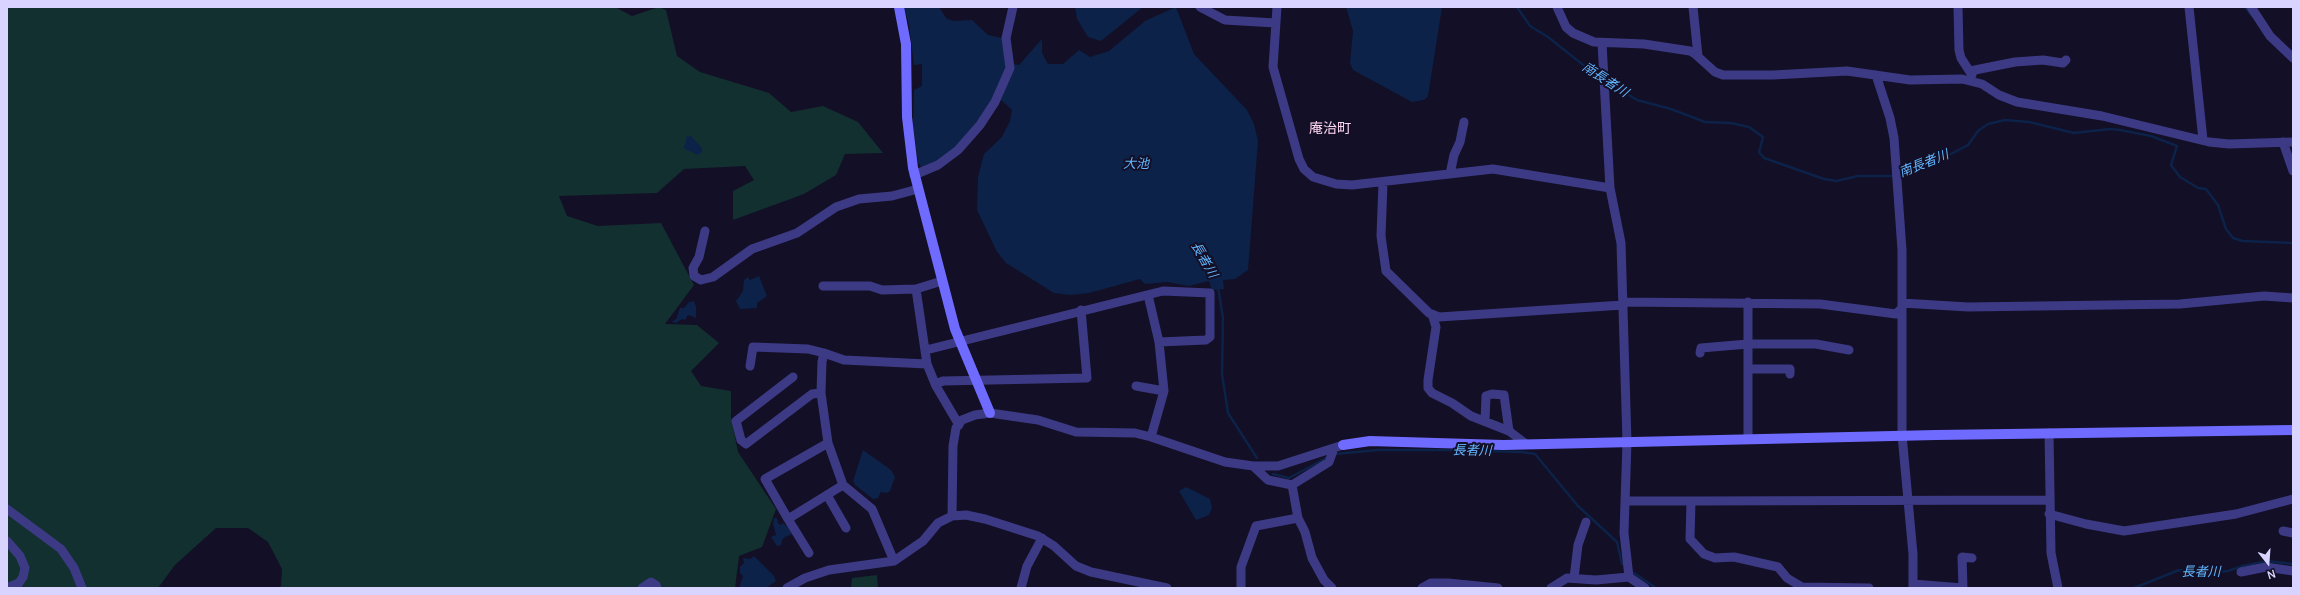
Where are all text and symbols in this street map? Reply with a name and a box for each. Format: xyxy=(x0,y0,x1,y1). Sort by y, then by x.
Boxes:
water label: 南長者川 xyxy=(1579,59,1631,101)
district label: 庵治町 xyxy=(1309,121,1351,137)
water label: 南長者川 xyxy=(1897,147,1951,181)
water label: 大池 xyxy=(1123,156,1149,172)
water label: 長者川 xyxy=(1187,239,1221,281)
water label: 長者川 xyxy=(1452,443,1492,459)
north arrow xyxy=(2248,543,2288,583)
water label: 長者川 xyxy=(2182,564,2220,580)
text: N xyxy=(2266,567,2278,583)

